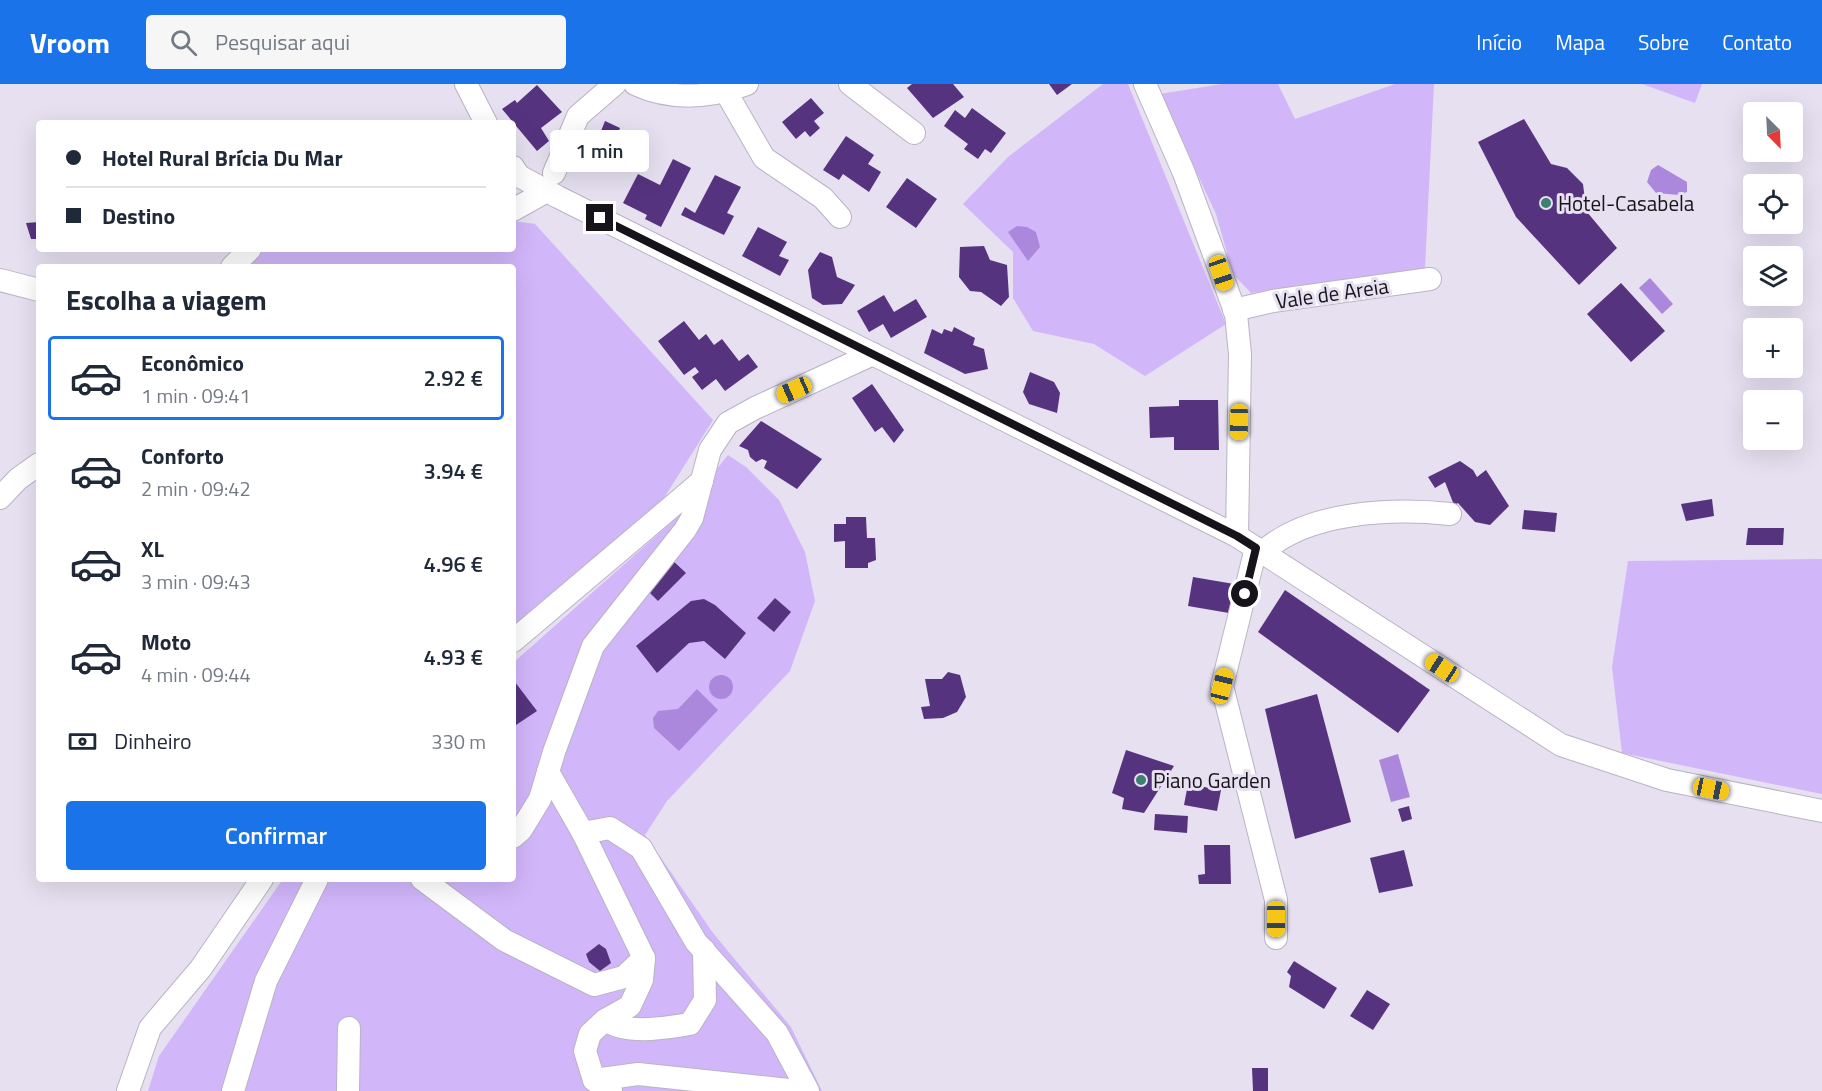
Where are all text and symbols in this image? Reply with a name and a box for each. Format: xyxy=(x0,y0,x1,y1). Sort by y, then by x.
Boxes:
search box xyxy=(146,15,566,69)
text: Vroom xyxy=(30,21,110,64)
text: Pesquisar aqui xyxy=(215,25,350,59)
icon: search xyxy=(167,26,200,59)
text: Início xyxy=(1476,26,1522,58)
text: Mapa xyxy=(1555,26,1605,58)
text: Sobre xyxy=(1638,26,1689,58)
text: Contato xyxy=(1722,26,1792,58)
north arrow xyxy=(1743,102,1803,162)
map controls xyxy=(1743,102,1803,450)
callout: 1 min xyxy=(550,131,650,173)
text: 1 min xyxy=(575,135,624,166)
text: Hotel Rural Brícia Du Mar xyxy=(102,141,343,175)
button: locate xyxy=(1743,174,1803,234)
place label: Hotel-Casabela xyxy=(1558,187,1695,219)
marker: Hotel-Casabela xyxy=(1539,196,1553,210)
text: Destino xyxy=(102,199,175,233)
route end xyxy=(586,204,613,231)
button: layers xyxy=(1743,246,1803,306)
car xyxy=(1207,253,1235,293)
street label: Vale de Areia xyxy=(1273,269,1391,317)
text: Escolha a viagem xyxy=(66,279,267,320)
button: + xyxy=(1743,318,1803,378)
text: Econômico xyxy=(141,346,244,380)
icon: car xyxy=(69,351,123,405)
text: 2.92 € xyxy=(424,361,483,395)
car xyxy=(774,374,814,406)
text: 1 min · 09:41 xyxy=(141,380,251,411)
button: − xyxy=(1743,390,1803,450)
car xyxy=(1230,404,1248,440)
text: Conforto xyxy=(141,439,224,473)
icon: car xyxy=(69,444,123,498)
text: 3.94 € xyxy=(424,454,483,488)
text: 2 min · 09:42 xyxy=(141,473,251,504)
text: XL xyxy=(141,532,164,566)
icon: car xyxy=(69,537,123,591)
text: 4.96 € xyxy=(424,547,483,581)
text: 3 min · 09:43 xyxy=(141,566,251,597)
route start xyxy=(1231,580,1258,607)
text: Moto xyxy=(141,625,191,659)
icon: car xyxy=(69,630,123,684)
text: 4.93 € xyxy=(424,640,483,674)
car xyxy=(1422,651,1462,685)
text: 4 min · 09:44 xyxy=(141,659,251,690)
car xyxy=(1209,666,1235,706)
text: Dinheiro xyxy=(114,724,192,758)
icon: cash xyxy=(66,725,99,758)
text: 330 m xyxy=(431,726,486,757)
place label: Piano Garden xyxy=(1153,764,1271,796)
marker: Piano Garden xyxy=(1134,773,1148,787)
car xyxy=(1692,776,1730,802)
button: Confirmar xyxy=(66,801,486,870)
car xyxy=(1267,901,1285,937)

